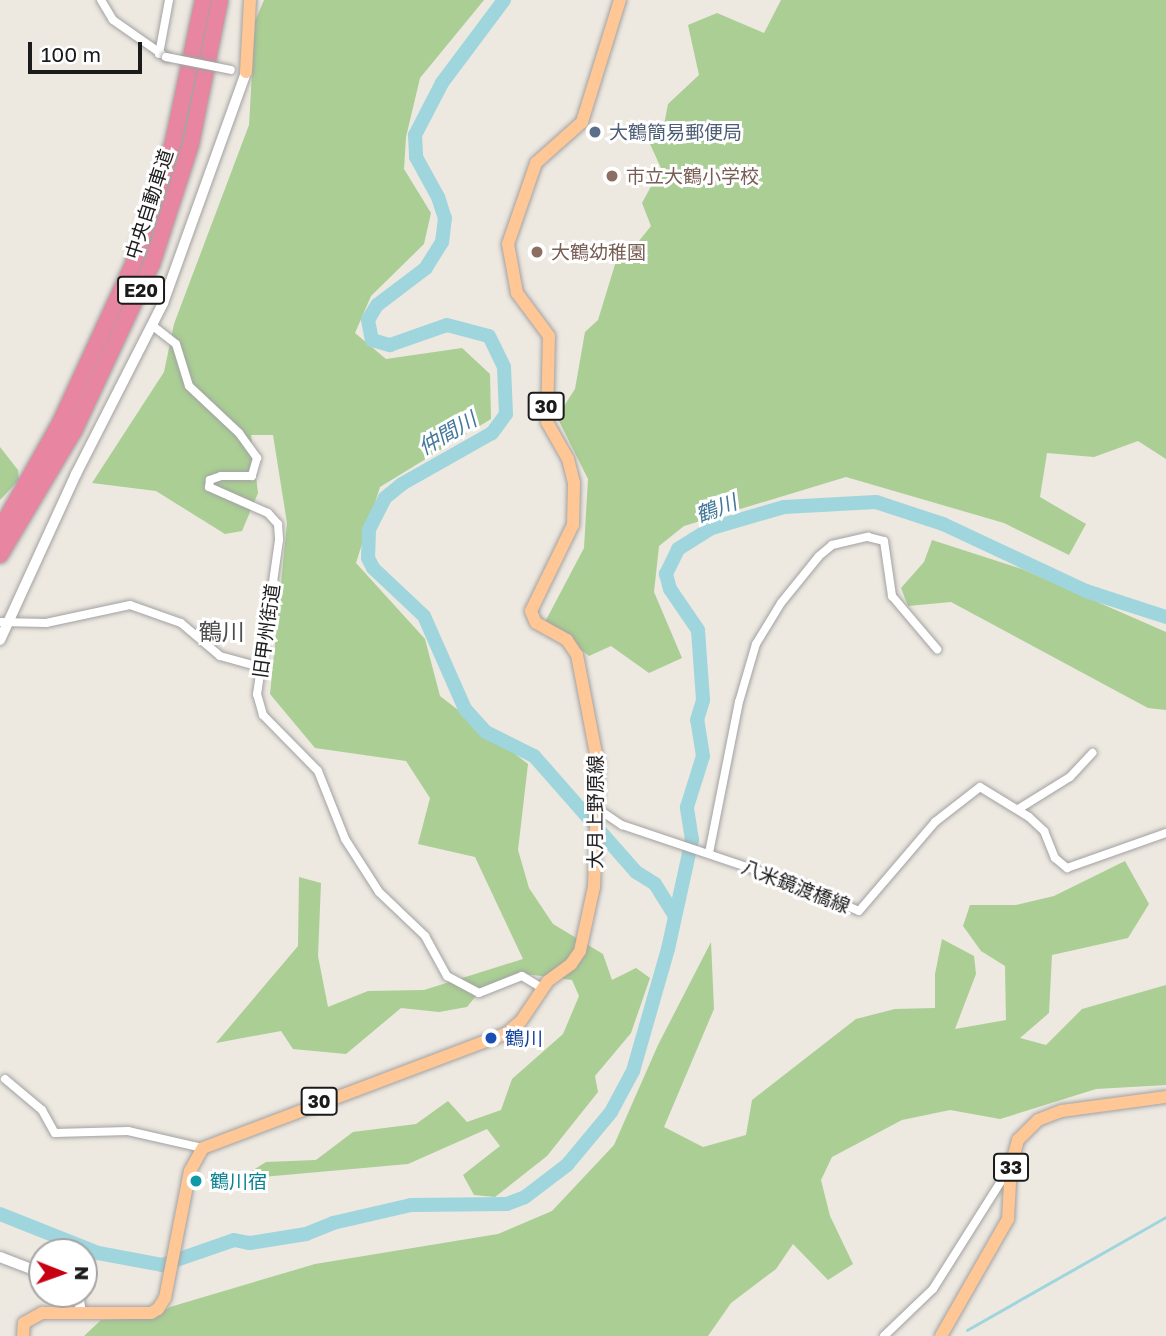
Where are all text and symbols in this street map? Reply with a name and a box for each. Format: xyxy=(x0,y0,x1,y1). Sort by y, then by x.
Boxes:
scale bar xyxy=(32,28,145,72)
text: 100 m xyxy=(41,41,101,67)
place label: 大鶴簡易郵便局 xyxy=(609,121,742,143)
marker: 大鶴簡易郵便局 xyxy=(587,124,603,140)
street label: 中央自動車道 xyxy=(121,146,177,262)
place label: 市立大鶴小学校 xyxy=(626,165,759,187)
marker: 市立大鶴小学校 xyxy=(604,168,620,184)
place label: 大鶴幼稚園 xyxy=(551,241,646,263)
marker: 大鶴幼稚園 xyxy=(529,244,545,260)
road number: E20 xyxy=(116,276,166,304)
road number: 30 xyxy=(527,392,565,420)
water label: 仲間川 xyxy=(413,406,481,460)
water label: 鶴川 xyxy=(692,489,740,527)
street label: 旧甲州街道 xyxy=(248,582,284,680)
district label: 鶴川 xyxy=(199,617,245,645)
street label: 大月上野原線 xyxy=(584,755,606,869)
street label: 八米鏡渡橋線 xyxy=(739,855,853,917)
place label: 鶴川 xyxy=(505,1027,543,1049)
marker: 鶴川 xyxy=(483,1030,499,1046)
road number: 30 xyxy=(300,1086,338,1116)
road number: 33 xyxy=(992,1152,1030,1182)
place label: 鶴川宿 xyxy=(210,1170,267,1192)
marker: 鶴川宿 xyxy=(188,1173,204,1189)
north arrow xyxy=(28,1238,98,1308)
text: N xyxy=(71,1266,94,1281)

